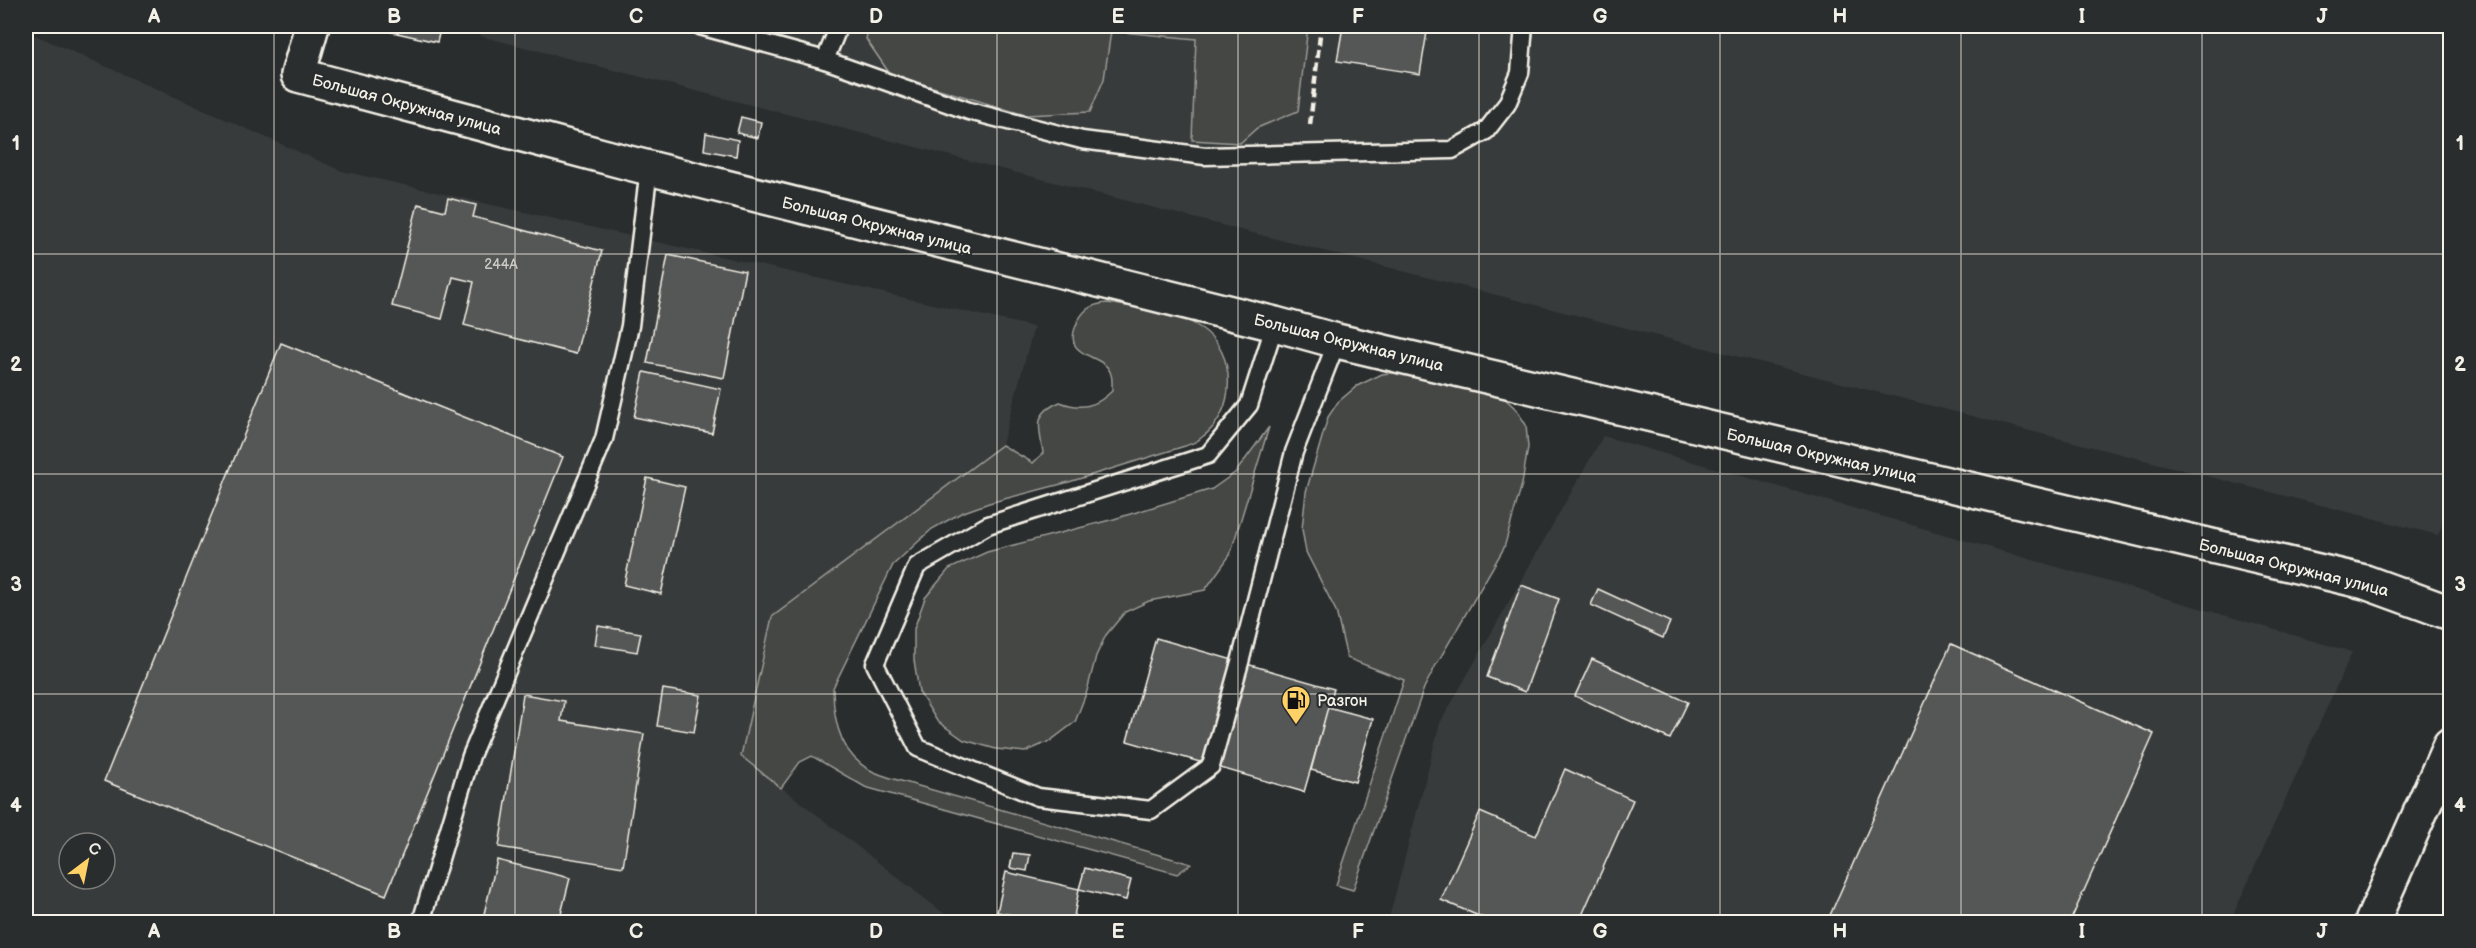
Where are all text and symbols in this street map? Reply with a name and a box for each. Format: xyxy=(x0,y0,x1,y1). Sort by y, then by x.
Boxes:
text: A xyxy=(147,5,161,29)
text: B xyxy=(387,5,401,29)
text: C xyxy=(629,5,643,29)
text: D xyxy=(869,5,883,29)
text: E xyxy=(1112,5,1125,29)
text: F xyxy=(1352,5,1364,29)
text: G xyxy=(1593,5,1608,29)
text: H xyxy=(1833,5,1847,29)
text: I xyxy=(2079,5,2085,29)
text: J xyxy=(2317,5,2329,29)
street label: Большая Окружная улица xyxy=(310,71,504,140)
text: 1 xyxy=(12,132,20,156)
text: 1 xyxy=(2456,132,2464,156)
street label: Большая Окружная улица xyxy=(780,194,974,259)
house number: 244А xyxy=(484,256,518,273)
street label: Большая Окружная улица xyxy=(1252,311,1446,376)
text: 2 xyxy=(10,353,22,377)
text: 2 xyxy=(2454,353,2466,377)
street label: Большая Окружная улица xyxy=(1725,425,1919,488)
street label: Большая Окружная улица xyxy=(2197,536,2391,601)
text: 3 xyxy=(10,573,22,597)
text: 3 xyxy=(2454,573,2466,597)
fuel station icon: Разгон xyxy=(1280,684,1312,726)
place label: Разгон xyxy=(1317,692,1368,711)
text: 4 xyxy=(10,794,22,818)
text: 4 xyxy=(2454,794,2466,818)
north arrow xyxy=(57,831,117,891)
text: С xyxy=(84,839,104,861)
text: A xyxy=(147,920,161,944)
text: B xyxy=(387,920,401,944)
text: C xyxy=(629,920,643,944)
text: D xyxy=(869,920,883,944)
text: E xyxy=(1112,920,1125,944)
text: F xyxy=(1352,920,1364,944)
text: G xyxy=(1593,920,1608,944)
text: H xyxy=(1833,920,1847,944)
text: I xyxy=(2079,920,2085,944)
text: J xyxy=(2317,920,2329,944)

